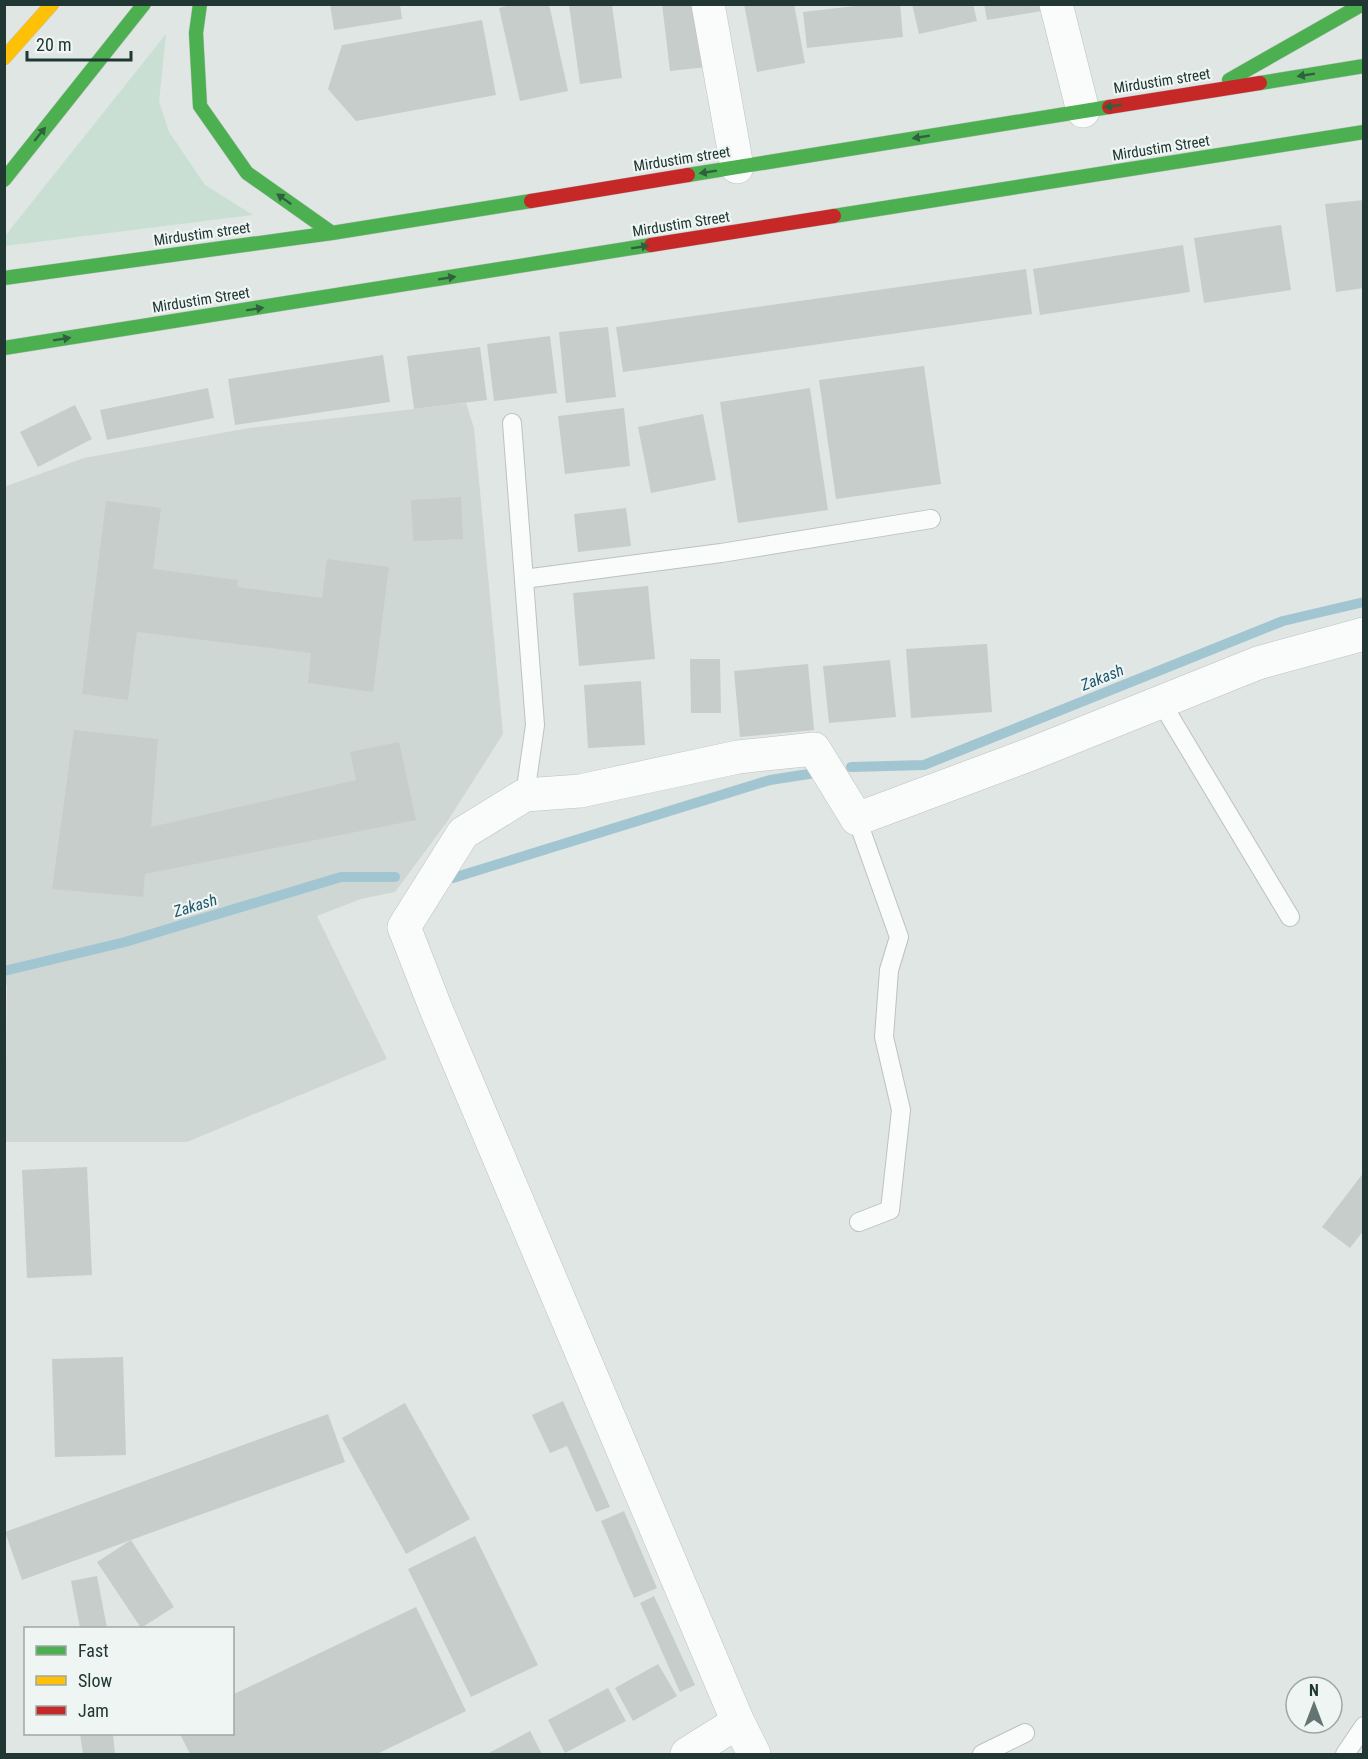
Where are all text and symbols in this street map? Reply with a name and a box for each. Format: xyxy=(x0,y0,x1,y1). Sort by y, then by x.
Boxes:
scale bar xyxy=(27,24,130,62)
text: 20 m xyxy=(36,34,71,55)
street label: Mirdustim street xyxy=(1112,64,1212,98)
one-way arrow xyxy=(1296,71,1315,80)
one-way arrow xyxy=(1104,102,1123,111)
one-way arrow xyxy=(33,126,46,142)
street label: Mirdustim Street xyxy=(1111,131,1211,165)
one-way arrow xyxy=(911,133,930,142)
street label: Mirdustim street xyxy=(632,142,732,176)
one-way arrow xyxy=(698,167,717,176)
one-way arrow xyxy=(276,194,292,205)
street label: Mirdustim Street xyxy=(631,207,731,241)
street label: Mirdustim street xyxy=(152,218,252,250)
one-way arrow xyxy=(631,243,650,252)
one-way arrow xyxy=(438,273,457,282)
street label: Mirdustim Street xyxy=(151,283,251,317)
one-way arrow xyxy=(246,304,265,313)
one-way arrow xyxy=(53,334,72,343)
water label: Zakash xyxy=(1077,660,1126,695)
water label: Zakash xyxy=(170,890,219,921)
legend xyxy=(24,1627,234,1735)
text: Fast xyxy=(78,1640,109,1661)
text: Slow xyxy=(78,1670,113,1691)
north arrow xyxy=(1284,1675,1344,1735)
text: N xyxy=(1309,1681,1319,1700)
text: Jam xyxy=(78,1700,109,1721)

